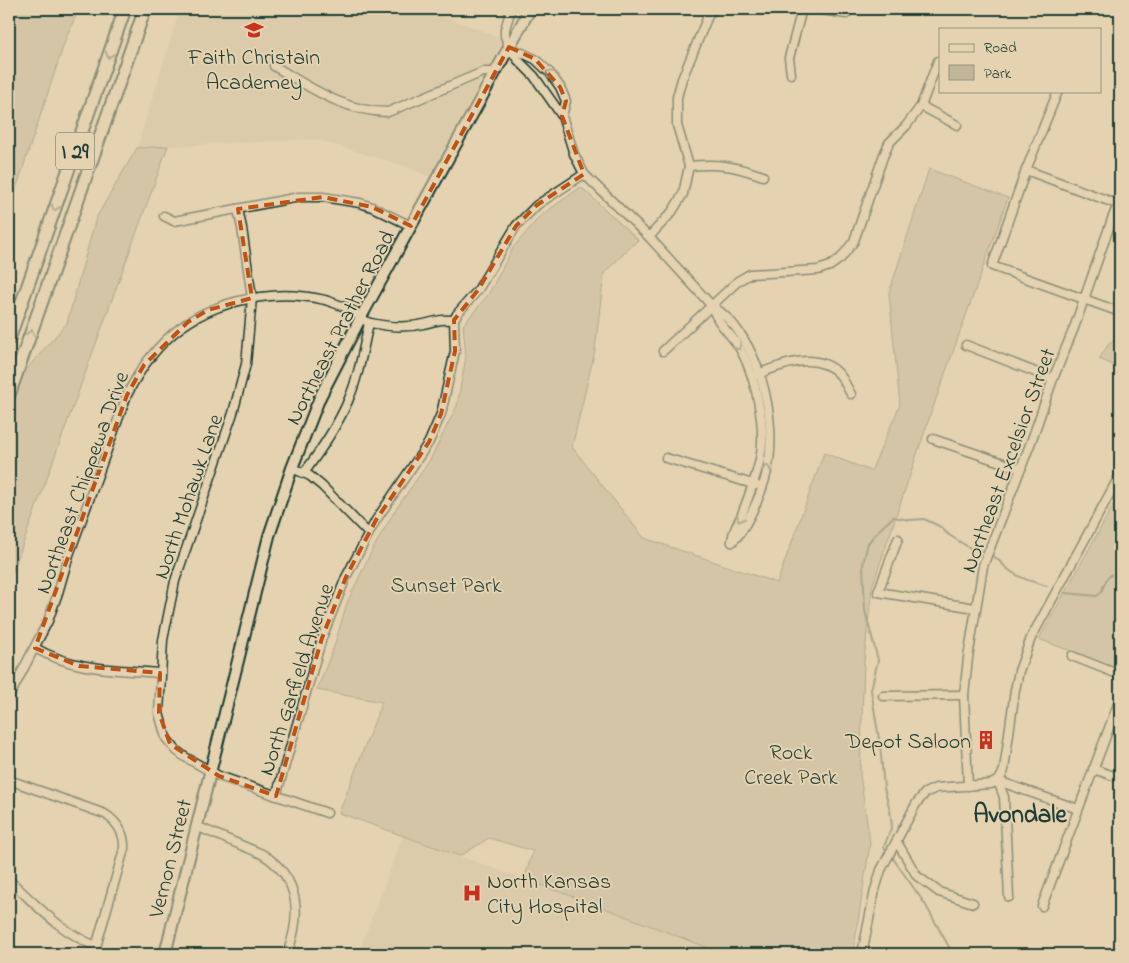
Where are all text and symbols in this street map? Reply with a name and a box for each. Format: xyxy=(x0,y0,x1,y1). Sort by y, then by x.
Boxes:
school or university icon: Faith Christain Academey xyxy=(243,19,265,41)
legend xyxy=(939,28,1102,92)
text: Road xyxy=(984,37,1017,59)
place label: Faith Christain Academey xyxy=(187,43,320,101)
one-way arrow xyxy=(105,50,115,58)
text: Park xyxy=(984,63,1012,85)
one-way arrow xyxy=(546,69,555,78)
road number: I 29 xyxy=(56,132,94,170)
one-way arrow xyxy=(51,203,61,212)
street label: Northeast Prather Road xyxy=(279,225,405,431)
one-way arrow xyxy=(25,329,35,338)
one-way arrow xyxy=(731,341,741,350)
street label: Northeast Excelsior Street xyxy=(954,344,1066,578)
street label: Northeast Chippewa Drive xyxy=(29,367,139,599)
street label: North Mohawk Lane xyxy=(147,410,233,584)
one-way arrow xyxy=(762,463,772,472)
one-way arrow xyxy=(735,514,746,523)
park label: Sunset Park xyxy=(390,571,502,603)
street label: North Garfield Avenue xyxy=(252,580,344,780)
place label: Depot Saloon xyxy=(844,727,971,759)
building icon: Depot Saloon xyxy=(975,729,997,751)
park label: Rock Creek Park xyxy=(744,738,838,795)
street label: Vernon Street xyxy=(141,796,202,922)
district label: Avondale xyxy=(973,798,1067,834)
place label: North Kansas City Hospital xyxy=(487,867,611,925)
hospital icon: North Kansas City Hospital xyxy=(461,882,483,904)

